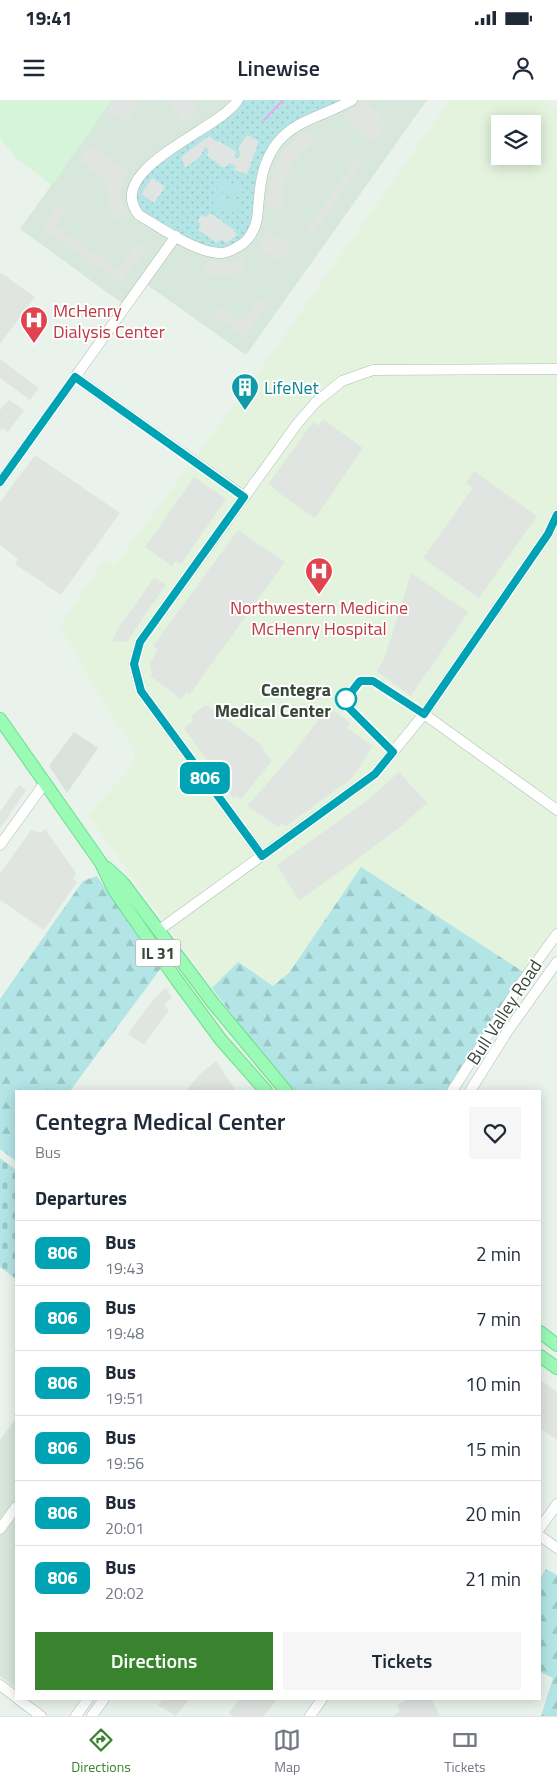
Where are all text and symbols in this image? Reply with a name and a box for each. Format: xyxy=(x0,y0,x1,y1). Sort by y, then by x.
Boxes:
text: 19:41 xyxy=(25,3,72,32)
text: Linewise xyxy=(237,51,320,85)
icon: menu xyxy=(20,54,48,82)
icon: person xyxy=(509,54,537,82)
map controls xyxy=(491,115,541,165)
button: layers xyxy=(491,115,541,165)
place label: McHenry Dialysis Center xyxy=(53,297,165,345)
hospital icon: McHenry Dialysis Center xyxy=(19,305,49,344)
building icon: LifeNet xyxy=(230,372,260,411)
place label: LifeNet xyxy=(264,374,320,401)
hospital icon: Northwestern Medicine McHenry Hospital xyxy=(304,556,334,595)
place label: Northwestern Medicine McHenry Hospital xyxy=(230,594,408,642)
place label: Centegra Medical Center xyxy=(215,676,331,724)
marker: Centegra Medical Center xyxy=(335,688,357,710)
line badge: 806 xyxy=(176,762,234,794)
text: 806 xyxy=(190,764,220,791)
road number: IL 31 xyxy=(136,940,180,966)
street label: Bull Valley Road xyxy=(460,954,548,1070)
text: Centegra Medical Center xyxy=(35,1103,286,1139)
button: heart xyxy=(469,1107,521,1159)
text: Bus xyxy=(35,1140,61,1164)
text: Departures xyxy=(35,1183,127,1212)
text: Bus xyxy=(105,1227,136,1256)
text: 806 xyxy=(47,1239,78,1266)
text: 2 min xyxy=(476,1239,521,1268)
text: 19:43 xyxy=(105,1256,144,1280)
text: Bus xyxy=(105,1292,136,1321)
text: 806 xyxy=(47,1304,78,1331)
text: 7 min xyxy=(476,1304,521,1333)
text: 19:48 xyxy=(105,1321,144,1345)
text: Bus xyxy=(105,1357,136,1386)
text: 806 xyxy=(47,1369,78,1396)
text: 10 min xyxy=(465,1369,521,1398)
text: 19:51 xyxy=(105,1386,144,1410)
text: Bus xyxy=(105,1422,136,1451)
text: 806 xyxy=(47,1434,78,1461)
text: 15 min xyxy=(465,1434,521,1463)
text: 19:56 xyxy=(105,1451,144,1475)
text: Bus xyxy=(105,1487,136,1516)
text: 806 xyxy=(47,1499,78,1526)
text: 20 min xyxy=(465,1499,521,1528)
text: 20:01 xyxy=(105,1516,144,1540)
text: Bus xyxy=(105,1552,136,1581)
text: 806 xyxy=(47,1564,78,1591)
text: 21 min xyxy=(465,1564,521,1593)
text: 20:02 xyxy=(105,1581,144,1605)
button: Directions xyxy=(35,1632,273,1690)
button: Tickets xyxy=(283,1632,521,1690)
tab: Directions xyxy=(71,1726,131,1777)
tab: Map xyxy=(273,1726,301,1777)
tab: Tickets xyxy=(444,1726,486,1777)

